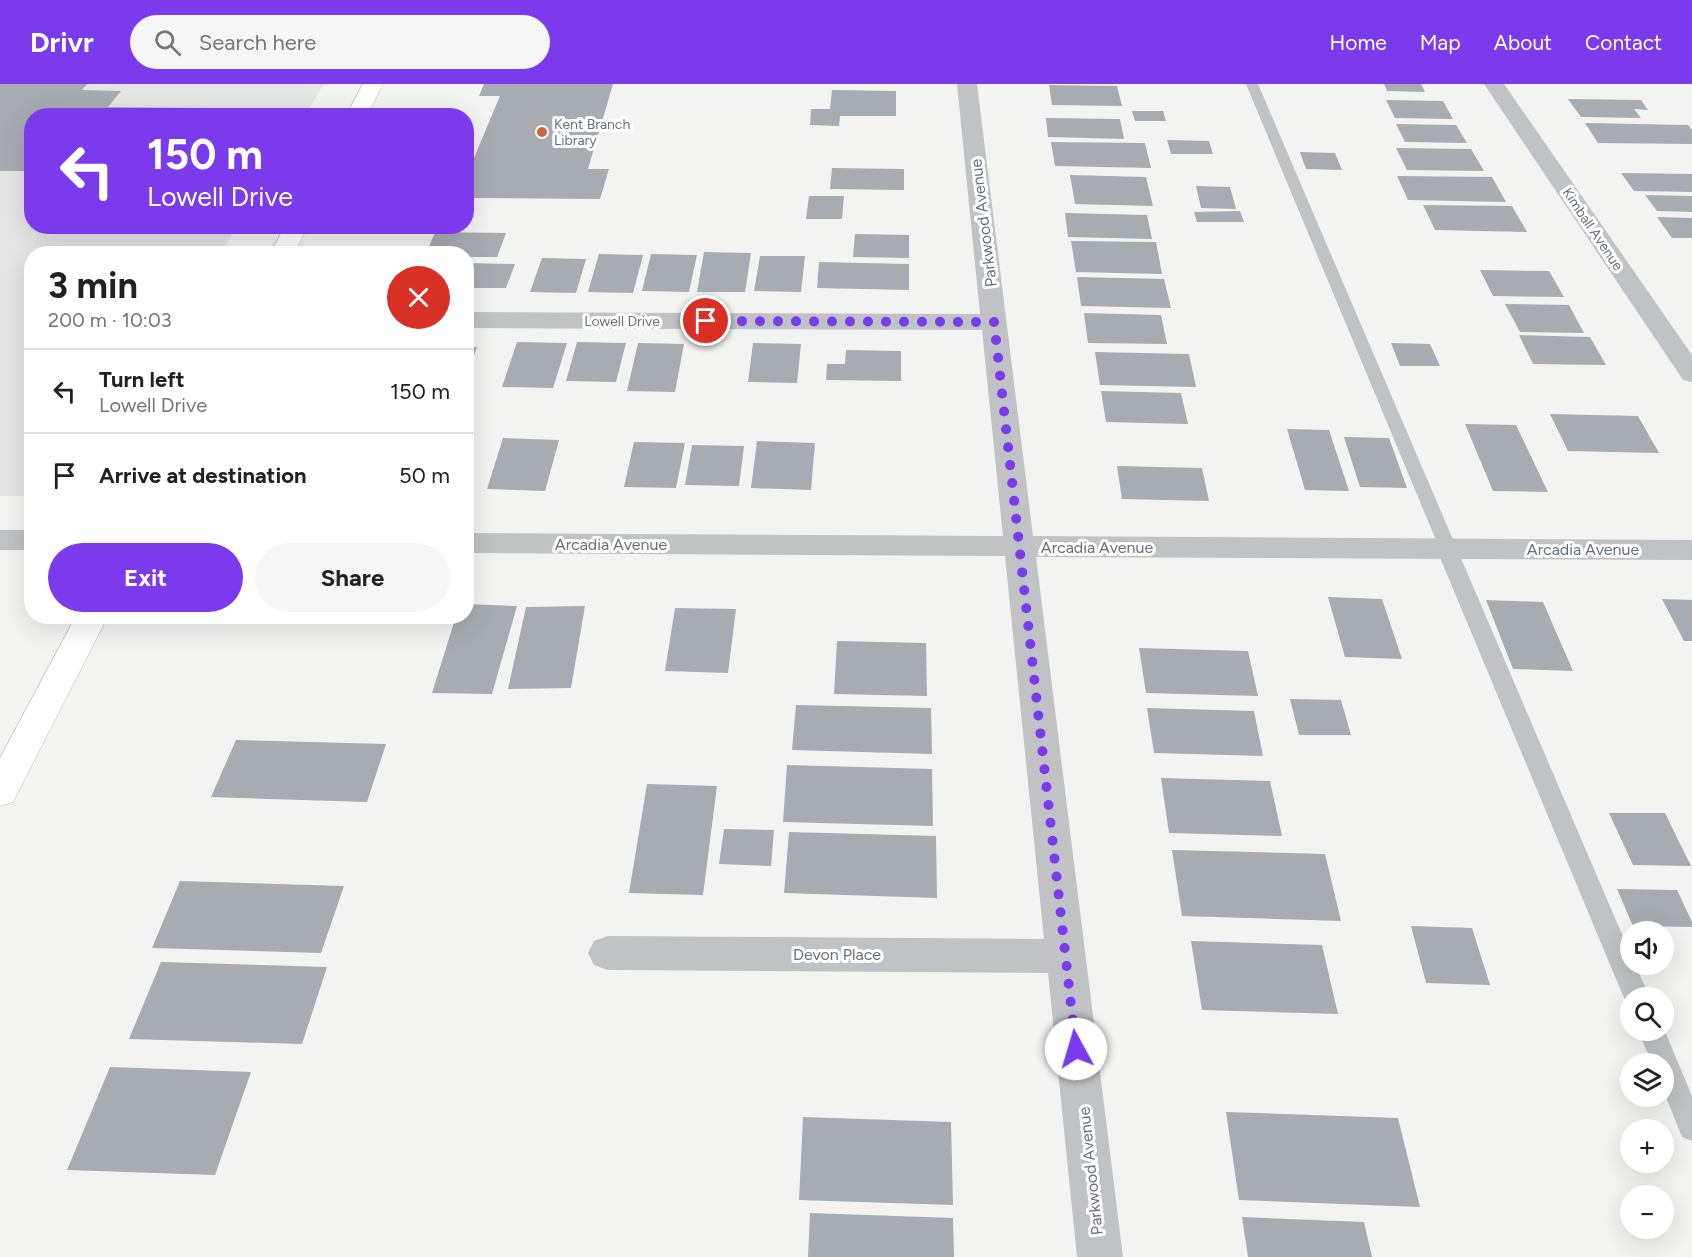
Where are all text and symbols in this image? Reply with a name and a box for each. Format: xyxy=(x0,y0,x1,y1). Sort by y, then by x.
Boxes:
search box xyxy=(130,15,550,69)
text: Drivr xyxy=(30,25,94,59)
icon: search xyxy=(151,26,184,59)
text: Search here xyxy=(199,29,316,56)
text: Home xyxy=(1330,30,1387,55)
text: Map xyxy=(1420,30,1461,55)
text: About xyxy=(1494,30,1552,55)
text: Contact xyxy=(1585,30,1662,55)
place label: Kent Branch Library xyxy=(554,116,630,149)
marker: Kent Branch Library xyxy=(535,125,549,139)
text: 150 m xyxy=(147,129,263,180)
icon: left xyxy=(48,132,126,210)
street label: Parkwood Avenue xyxy=(966,158,1001,288)
text: Lowell Drive xyxy=(147,180,293,213)
street label: Kimball Avenue xyxy=(1559,185,1627,274)
text: 3 min xyxy=(48,264,138,307)
button: close xyxy=(387,266,450,329)
pin xyxy=(680,295,731,346)
icon: arrive xyxy=(689,304,722,337)
text: 200 m · 10:03 xyxy=(48,308,172,332)
street label: Lowell Drive xyxy=(584,313,660,330)
text: Turn left xyxy=(99,366,185,393)
icon: left xyxy=(48,375,81,408)
text: 150 m xyxy=(390,378,450,405)
text: Lowell Drive xyxy=(99,393,207,417)
icon: arrive xyxy=(48,459,81,492)
text: Arrive at destination xyxy=(99,462,307,489)
text: 50 m xyxy=(399,462,450,489)
street label: Arcadia Avenue xyxy=(555,535,667,554)
street label: Arcadia Avenue xyxy=(1041,538,1153,557)
street label: Arcadia Avenue xyxy=(1527,540,1639,559)
button: Exit xyxy=(48,543,243,612)
button: Share xyxy=(255,543,450,612)
map controls xyxy=(1620,921,1674,1239)
button: sound xyxy=(1620,921,1674,975)
street label: Devon Place xyxy=(793,945,881,964)
button: search xyxy=(1620,987,1674,1041)
position arrow xyxy=(1044,1017,1108,1081)
button: layers xyxy=(1620,1053,1674,1107)
street label: Parkwood Avenue xyxy=(1074,1106,1107,1236)
button: + xyxy=(1620,1119,1674,1173)
button: − xyxy=(1620,1185,1674,1239)

